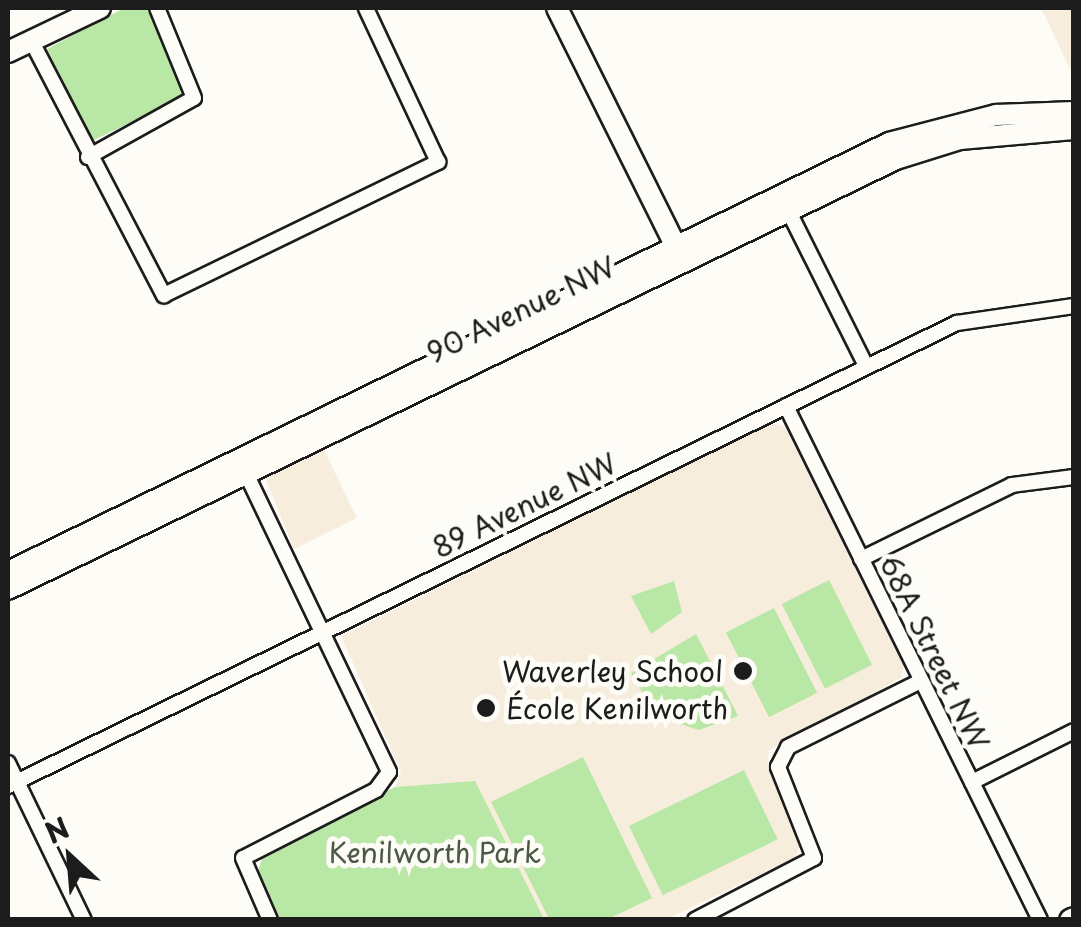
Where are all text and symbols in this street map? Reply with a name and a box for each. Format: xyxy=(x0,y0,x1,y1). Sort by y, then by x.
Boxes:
street label: 90 Avenue NW xyxy=(423,250,619,368)
street label: 89 Avenue NW xyxy=(427,446,621,564)
street label: 68A Street NW xyxy=(874,550,996,754)
place label: Waverley School xyxy=(499,654,723,688)
marker: Waverley School xyxy=(732,660,754,682)
place label: École Kenilworth xyxy=(506,691,729,725)
marker: École Kenilworth xyxy=(475,697,497,719)
text: N xyxy=(37,805,76,854)
north arrow xyxy=(20,807,120,907)
park label: Kenilworth Park xyxy=(327,835,543,869)

